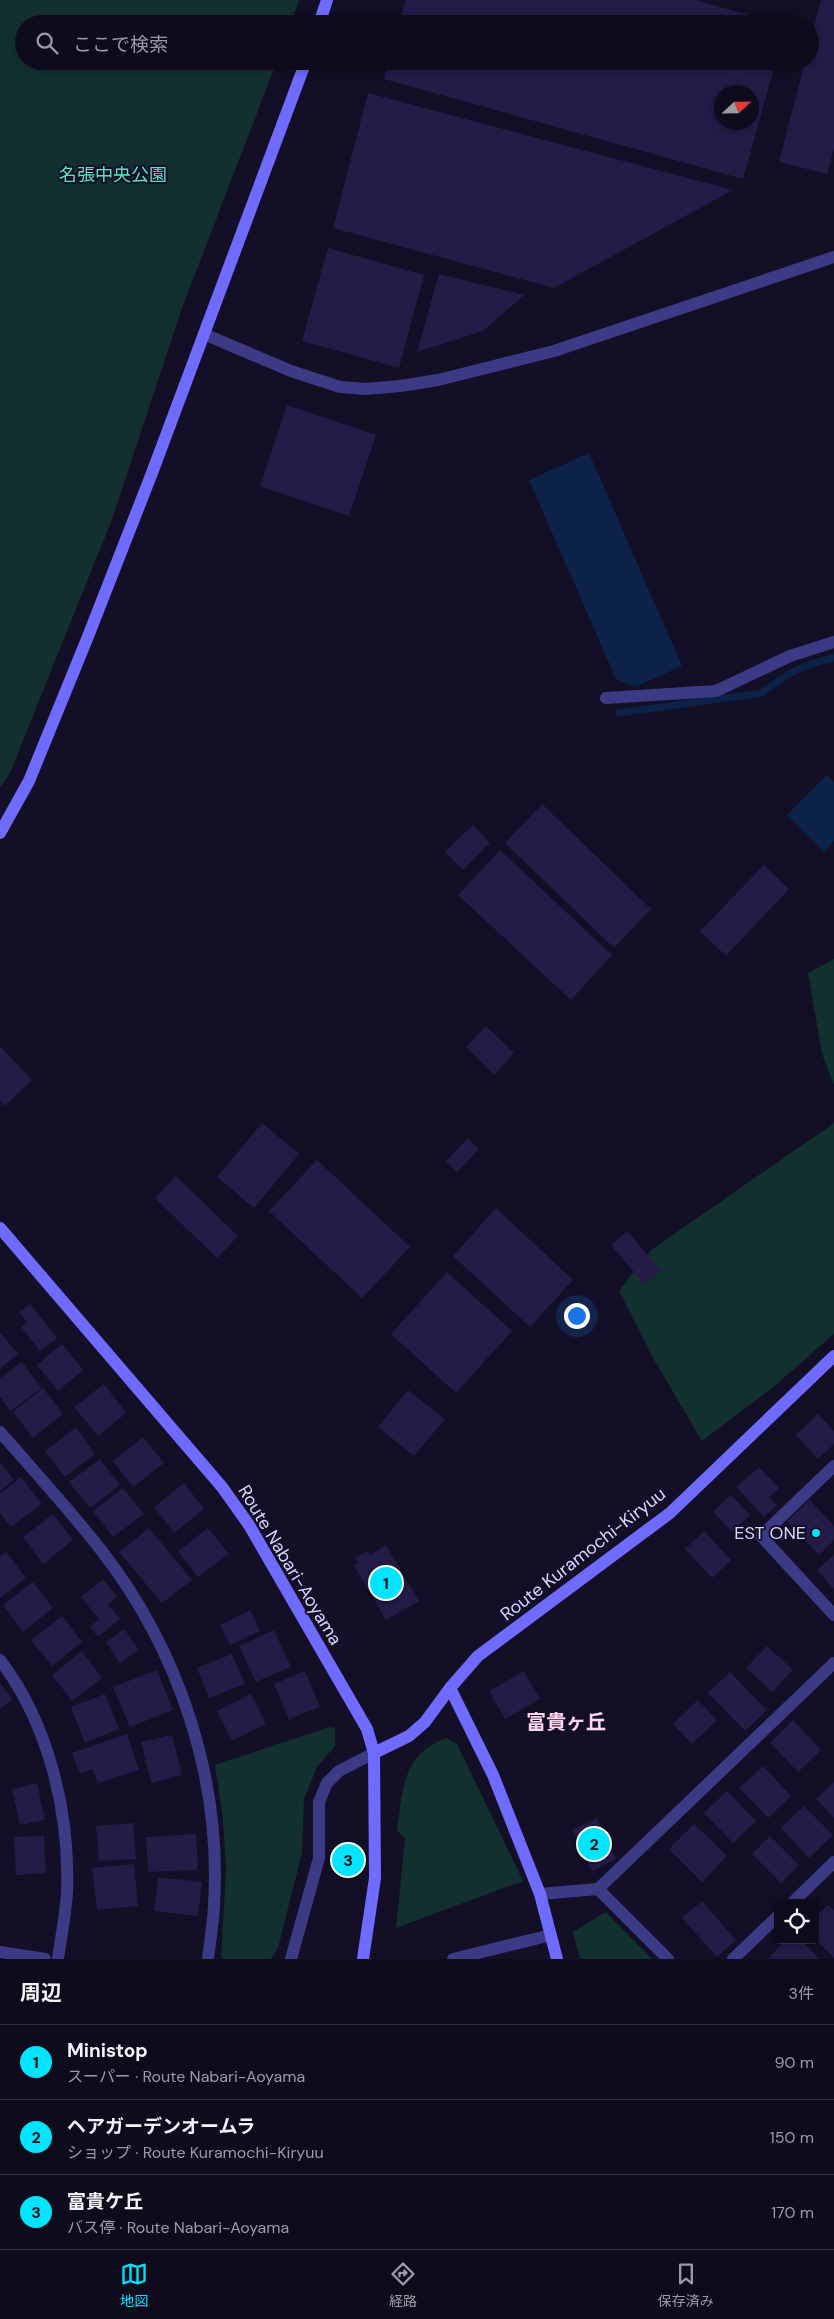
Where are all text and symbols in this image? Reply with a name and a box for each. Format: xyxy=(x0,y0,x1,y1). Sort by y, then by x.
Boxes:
search box xyxy=(15,15,819,70)
icon: search xyxy=(33,29,61,57)
text: ここで検索 xyxy=(73,32,168,57)
north arrow xyxy=(714,85,759,130)
park label: 名張中央公園 xyxy=(59,163,167,187)
your location xyxy=(564,1303,590,1329)
street label: Route Nabari-Aoyama xyxy=(233,1480,347,1650)
street label: Route Kuramochi-Kiryuu xyxy=(495,1482,671,1626)
place label: EST ONE xyxy=(734,1521,806,1545)
marker: EST ONE xyxy=(810,1527,822,1539)
pin: 1 xyxy=(370,1564,402,1602)
district label: 富貴ヶ丘 xyxy=(526,1709,606,1735)
pin: 2 xyxy=(578,1825,610,1863)
pin: 3 xyxy=(332,1841,364,1879)
map controls xyxy=(774,1899,819,1944)
button: locate xyxy=(774,1899,819,1944)
text: 周辺 xyxy=(20,1979,62,2007)
text: 3件 xyxy=(789,1983,814,2004)
text: Ministop xyxy=(67,2038,148,2063)
text: 1 xyxy=(33,2052,39,2073)
text: 90 m xyxy=(774,2052,814,2073)
text: スーパー · Route Nabari-Aoyama xyxy=(67,2066,305,2087)
text: ヘアガーデンオームラ xyxy=(67,2114,255,2139)
text: 2 xyxy=(31,2127,41,2148)
text: 150 m xyxy=(770,2127,814,2148)
text: ショップ · Route Kuramochi-Kiryuu xyxy=(67,2142,324,2163)
text: 富貴ケ丘 xyxy=(67,2189,143,2214)
text: 3 xyxy=(31,2202,41,2223)
text: 170 m xyxy=(771,2202,814,2223)
text: バス停 · Route Nabari-Aoyama xyxy=(67,2217,289,2238)
tab: 地図 xyxy=(120,2260,148,2310)
tab: 経路 xyxy=(389,2260,417,2310)
tab: 保存済み xyxy=(658,2260,714,2310)

